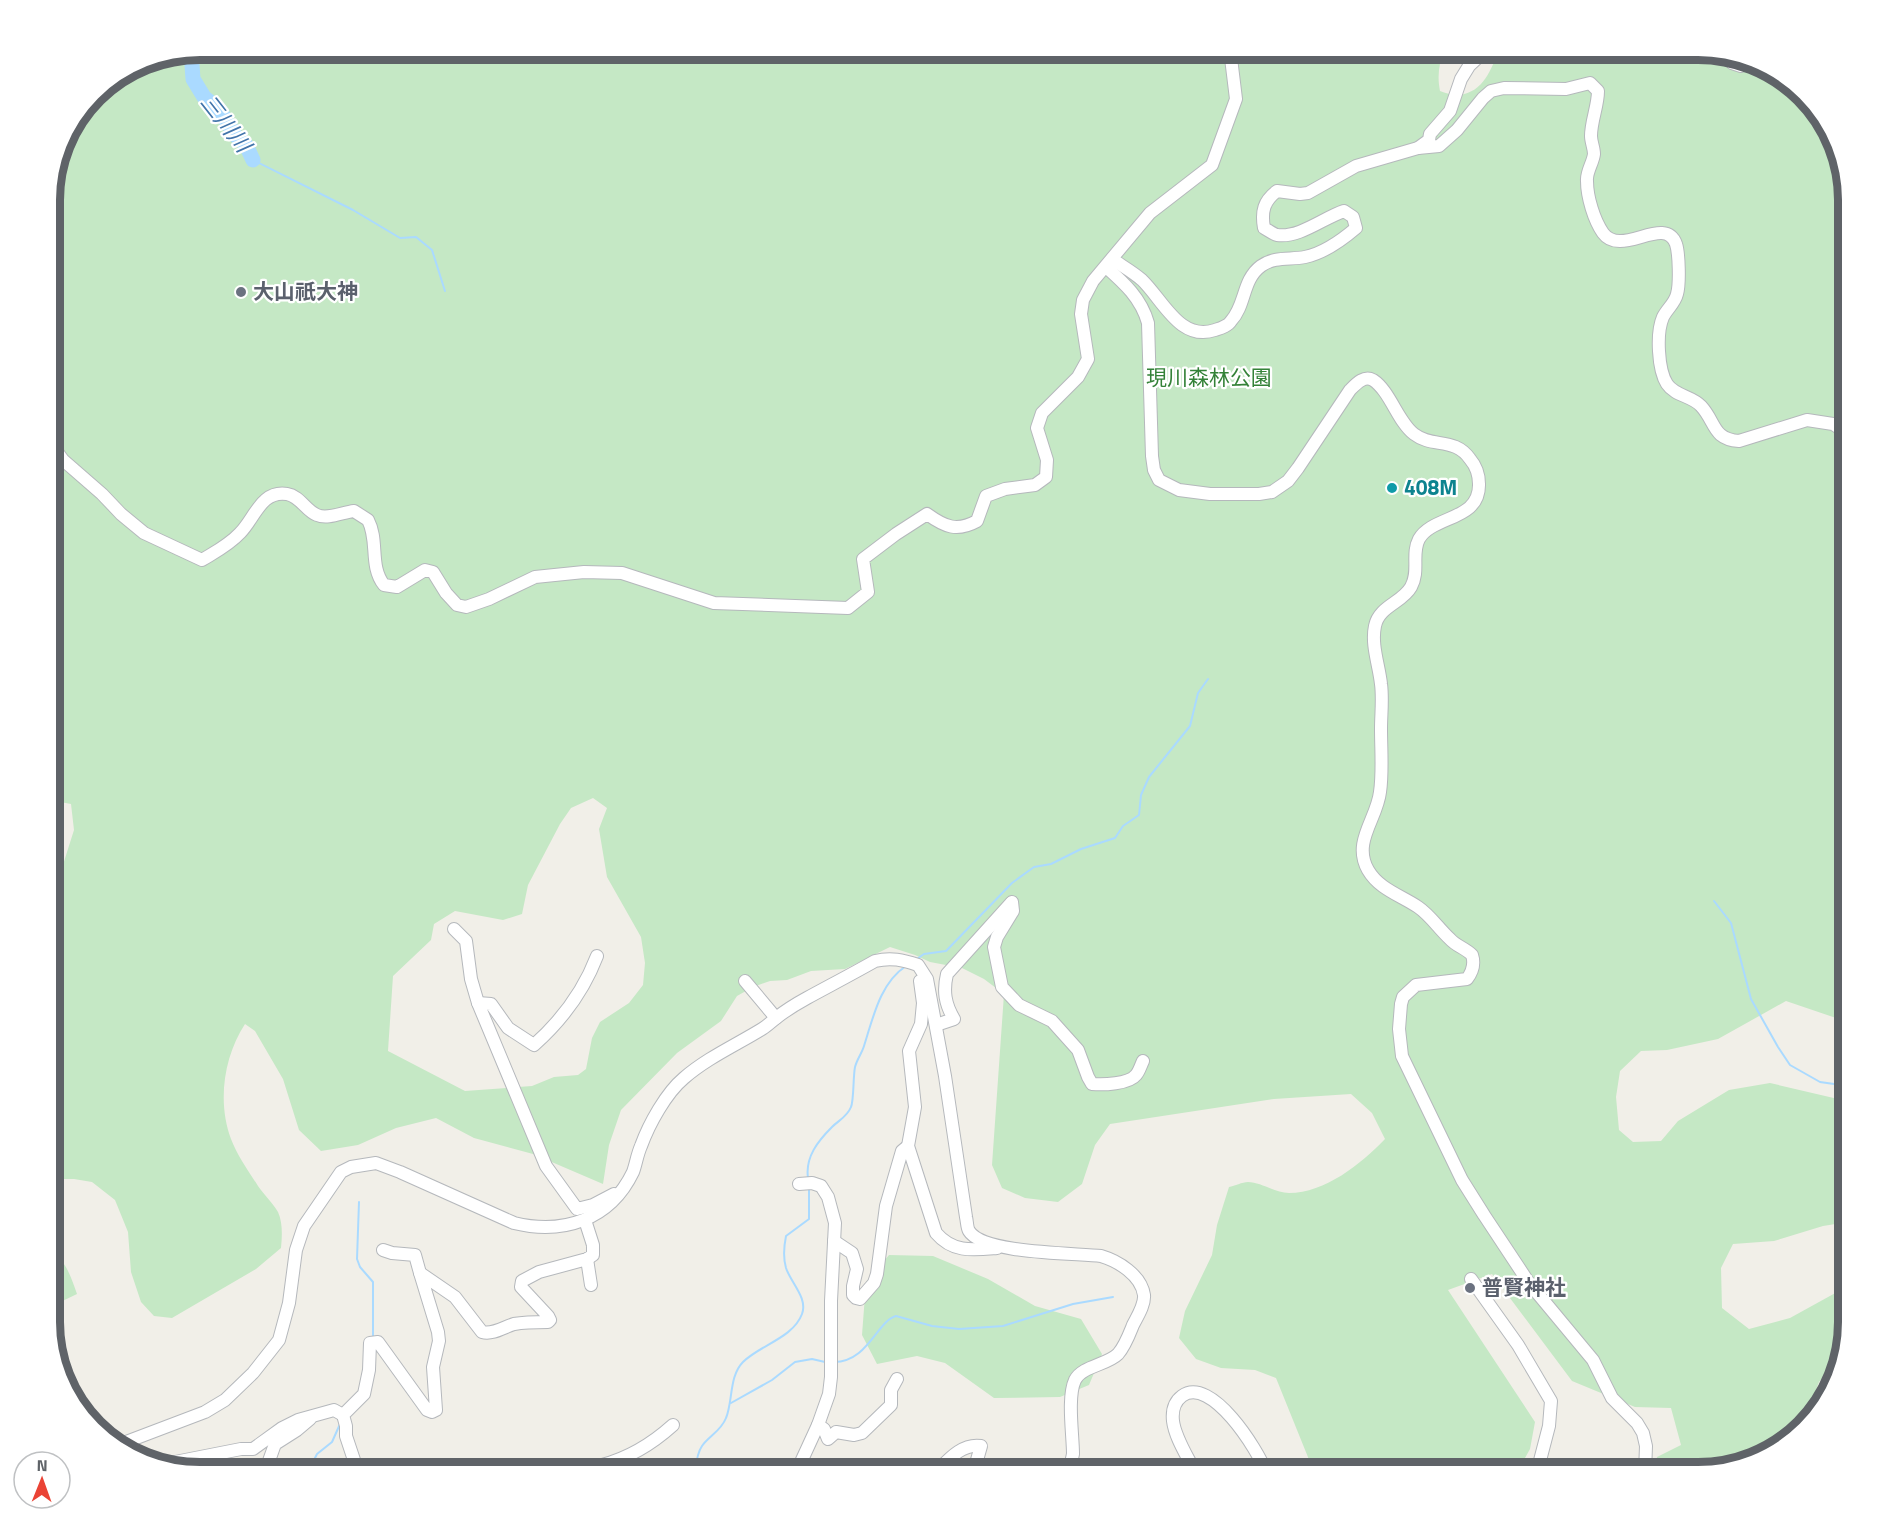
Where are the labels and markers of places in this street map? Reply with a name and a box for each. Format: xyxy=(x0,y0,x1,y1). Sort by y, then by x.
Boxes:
place label: 大山祇大神 xyxy=(253,275,358,307)
marker: 大山祇大神 xyxy=(234,285,248,299)
place label: 408M xyxy=(1404,471,1457,503)
marker: 408M xyxy=(1385,481,1399,495)
place label: 普賢神社 xyxy=(1482,1271,1566,1303)
marker: 普賢神社 xyxy=(1463,1281,1477,1295)

